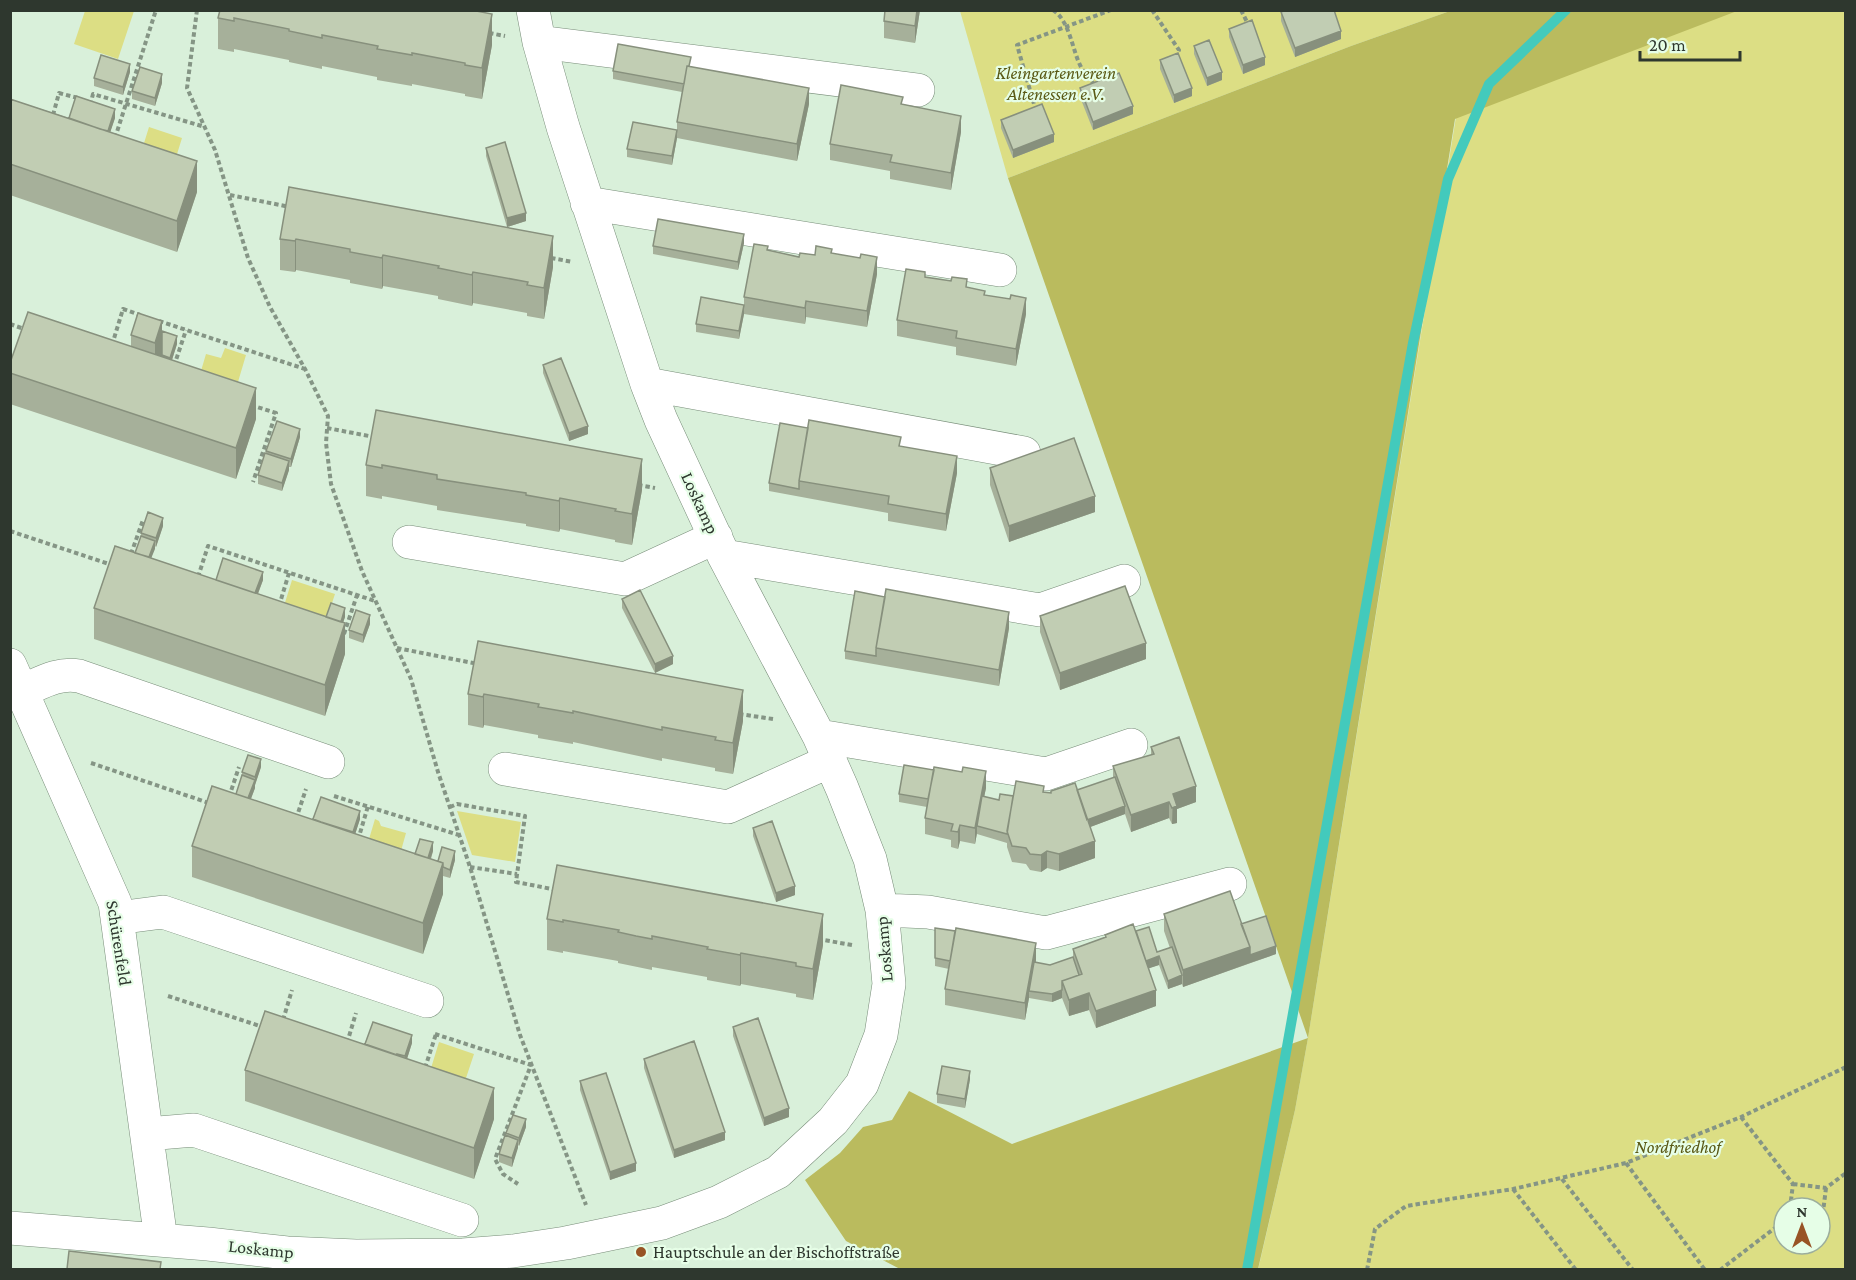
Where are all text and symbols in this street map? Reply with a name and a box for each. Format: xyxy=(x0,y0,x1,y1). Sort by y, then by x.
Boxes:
scale bar xyxy=(1640,24,1740,62)
text: 20 m xyxy=(1649,35,1686,55)
park label: Kleingartenverein Altenessen e.V. xyxy=(996,63,1116,104)
street label: Loskamp xyxy=(677,469,723,537)
street label: Schürenfeld xyxy=(102,899,136,988)
street label: Loskamp xyxy=(871,915,897,983)
park label: Nordfriedhof xyxy=(1635,1137,1723,1157)
north arrow xyxy=(1772,1196,1832,1256)
text: N xyxy=(1797,1203,1808,1220)
street label: Loskamp xyxy=(227,1236,295,1262)
place label: Hauptschule an der Bischoffstraße xyxy=(653,1242,900,1262)
marker: Hauptschule an der Bischoffstraße xyxy=(634,1245,648,1259)

